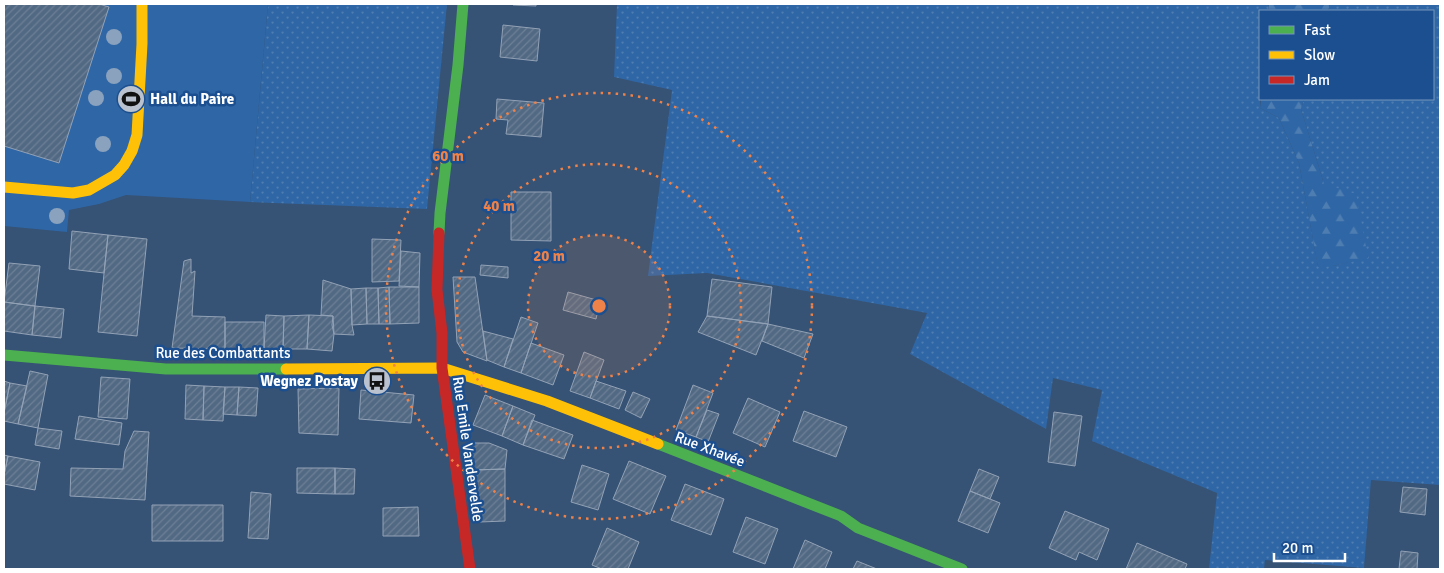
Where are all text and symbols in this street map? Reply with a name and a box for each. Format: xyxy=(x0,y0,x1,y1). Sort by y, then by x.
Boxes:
legend xyxy=(1259,10,1434,100)
text: Fast xyxy=(1304,21,1331,39)
text: Slow xyxy=(1304,46,1335,64)
text: Jam xyxy=(1304,71,1330,89)
sports icon: Hall du Paire xyxy=(116,84,146,114)
place label: Hall du Paire xyxy=(150,90,234,108)
text: 60 m xyxy=(432,147,464,165)
text: 40 m xyxy=(483,197,515,215)
text: 20 m xyxy=(533,247,565,265)
centre of rings xyxy=(590,297,608,315)
street label: Rue des Combattants xyxy=(155,344,291,362)
bus stop icon: Wegnez Postay xyxy=(362,366,392,396)
place label: Wegnez Postay xyxy=(260,372,359,390)
street label: Rue Emile Vandervelde xyxy=(449,375,487,523)
street label: Rue Xhavée xyxy=(672,427,748,471)
scale bar xyxy=(1274,530,1345,562)
text: 20 m xyxy=(1282,539,1313,557)

